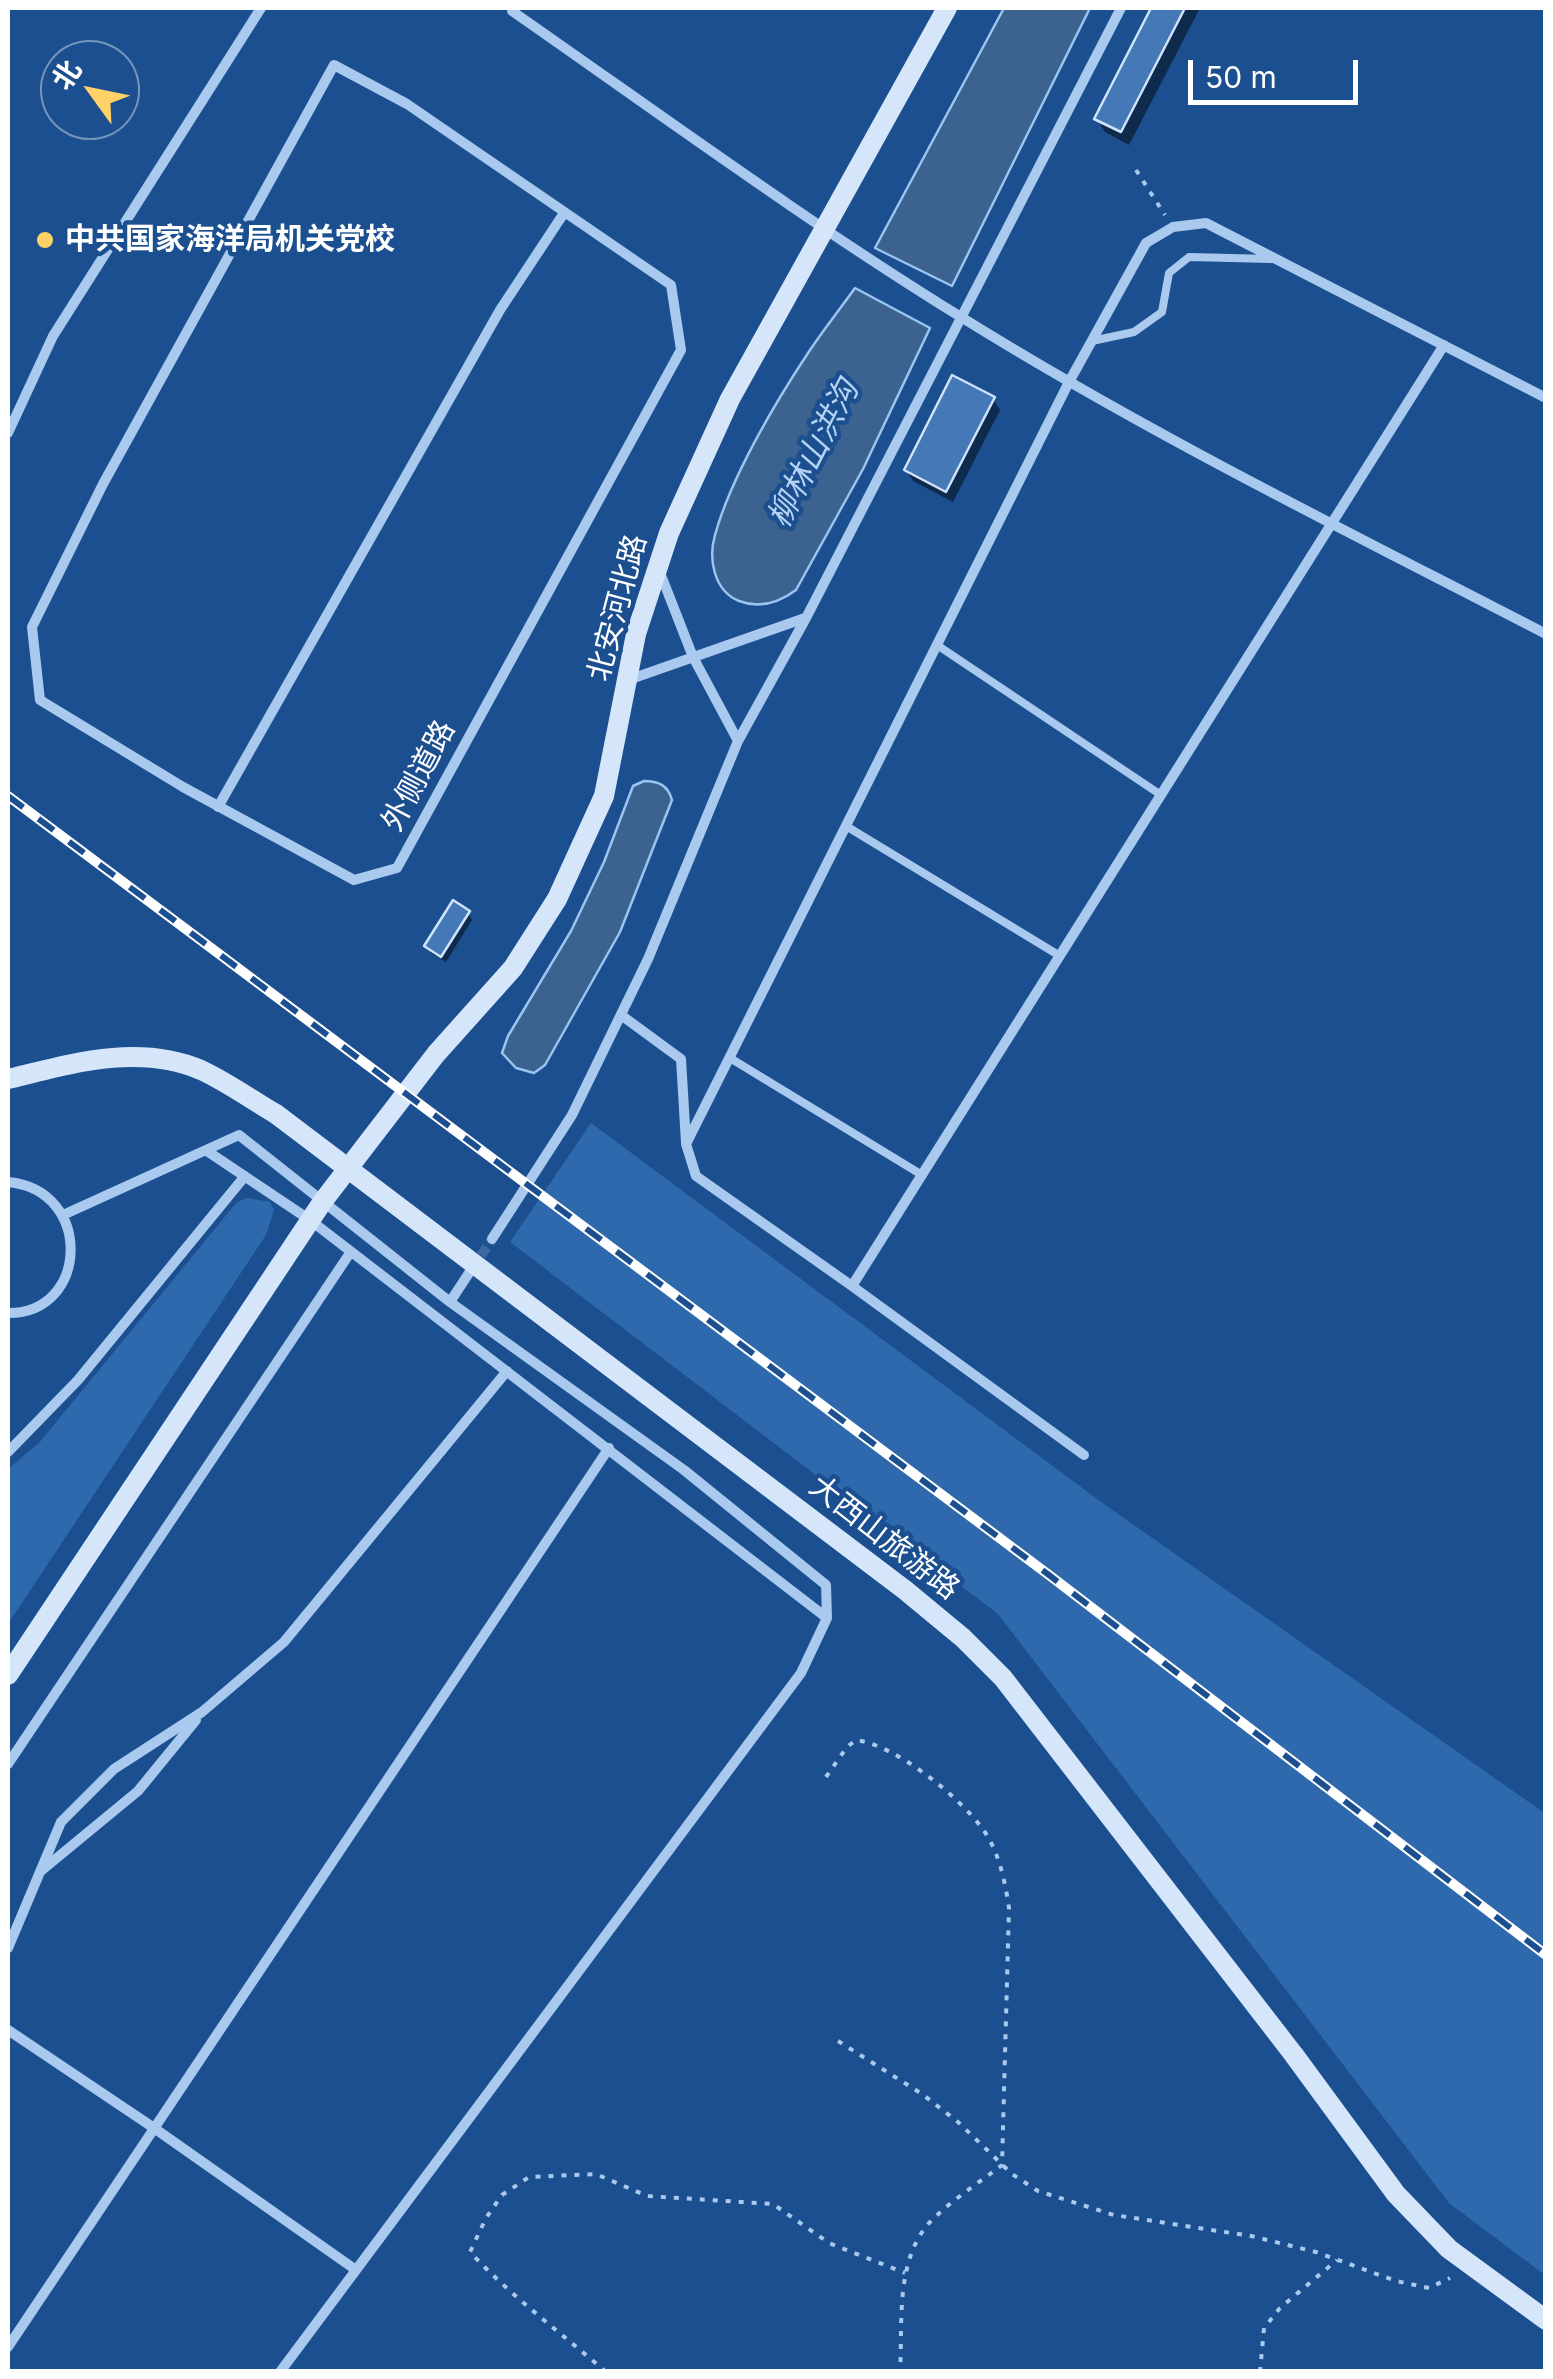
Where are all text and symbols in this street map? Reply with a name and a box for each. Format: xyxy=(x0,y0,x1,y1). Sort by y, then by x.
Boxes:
north arrow xyxy=(40,40,140,140)
scale bar xyxy=(1193,40,1363,102)
text: 北 xyxy=(45,54,88,96)
text: 50 m xyxy=(1205,59,1277,95)
place label: 中共国家海洋局机关党校 xyxy=(65,222,395,258)
marker: 中共国家海洋局机关党校 xyxy=(34,229,56,251)
water label: 柳林山洪沟 xyxy=(761,374,867,534)
street label: 北安河北路 xyxy=(581,531,655,685)
street label: 外侧道路 xyxy=(375,715,463,837)
street label: 大西山旅游路 xyxy=(802,1468,966,1608)

